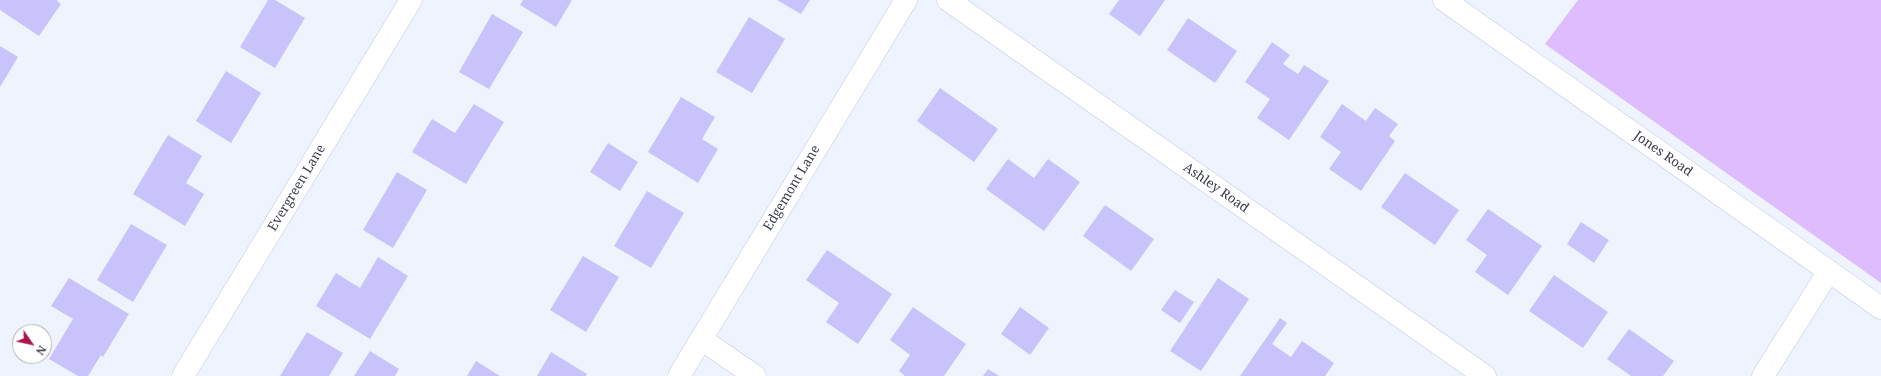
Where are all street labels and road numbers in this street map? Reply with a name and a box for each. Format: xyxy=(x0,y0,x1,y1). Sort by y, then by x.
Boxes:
street label: Jones Road xyxy=(1631,128,1695,180)
street label: Evergreen Lane xyxy=(265,142,329,234)
street label: Edgemont Lane xyxy=(760,142,824,234)
street label: Ashley Road xyxy=(1180,160,1252,216)

